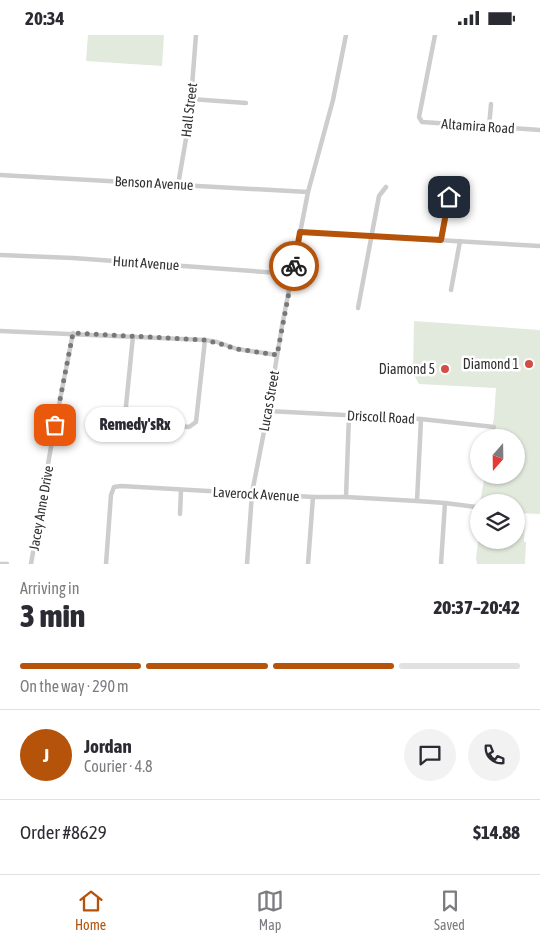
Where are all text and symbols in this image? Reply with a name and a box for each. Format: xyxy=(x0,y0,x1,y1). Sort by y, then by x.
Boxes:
text: 20:34 xyxy=(25,7,64,29)
street label: Hall Street xyxy=(178,82,200,138)
street label: Altamira Road xyxy=(441,115,515,137)
street label: Benson Avenue xyxy=(114,173,194,193)
pin xyxy=(428,176,470,218)
icon: home xyxy=(435,183,463,211)
courier xyxy=(269,241,319,291)
icon: bike xyxy=(280,252,308,280)
street label: Hunt Avenue xyxy=(112,253,180,273)
place label: Diamond 1 xyxy=(463,356,519,372)
marker: Diamond 1 xyxy=(523,358,535,370)
place label: Diamond 5 xyxy=(379,361,435,377)
marker: Diamond 5 xyxy=(439,363,451,375)
street label: Lucas Street xyxy=(256,369,282,433)
pin xyxy=(34,404,76,446)
callout: Remedy'sRx xyxy=(85,407,185,443)
street label: Driscoll Road xyxy=(347,407,415,427)
icon: bag xyxy=(41,411,69,439)
text: Remedy'sRx xyxy=(100,415,170,433)
north arrow xyxy=(470,429,525,484)
map controls xyxy=(470,429,525,549)
street label: Jacey Anne Drive xyxy=(26,464,56,552)
street label: Laverock Avenue xyxy=(212,484,300,504)
button: layers xyxy=(470,494,525,549)
text: Arriving in xyxy=(20,579,80,597)
text: 20:37–20:42 xyxy=(433,596,520,618)
text: 3 min xyxy=(20,597,85,634)
text: On the way · 290 m xyxy=(20,677,129,695)
button: chat xyxy=(404,729,456,781)
button: phone xyxy=(468,729,520,781)
text: Jordan xyxy=(84,735,132,757)
text: J xyxy=(43,744,49,766)
text: Courier · 4.8 xyxy=(84,757,153,775)
text: Order #8629 xyxy=(20,821,107,843)
text: $14.88 xyxy=(473,821,520,843)
tab: Home xyxy=(75,887,106,933)
tab: Map xyxy=(256,887,284,933)
tab: Saved xyxy=(434,887,465,933)

